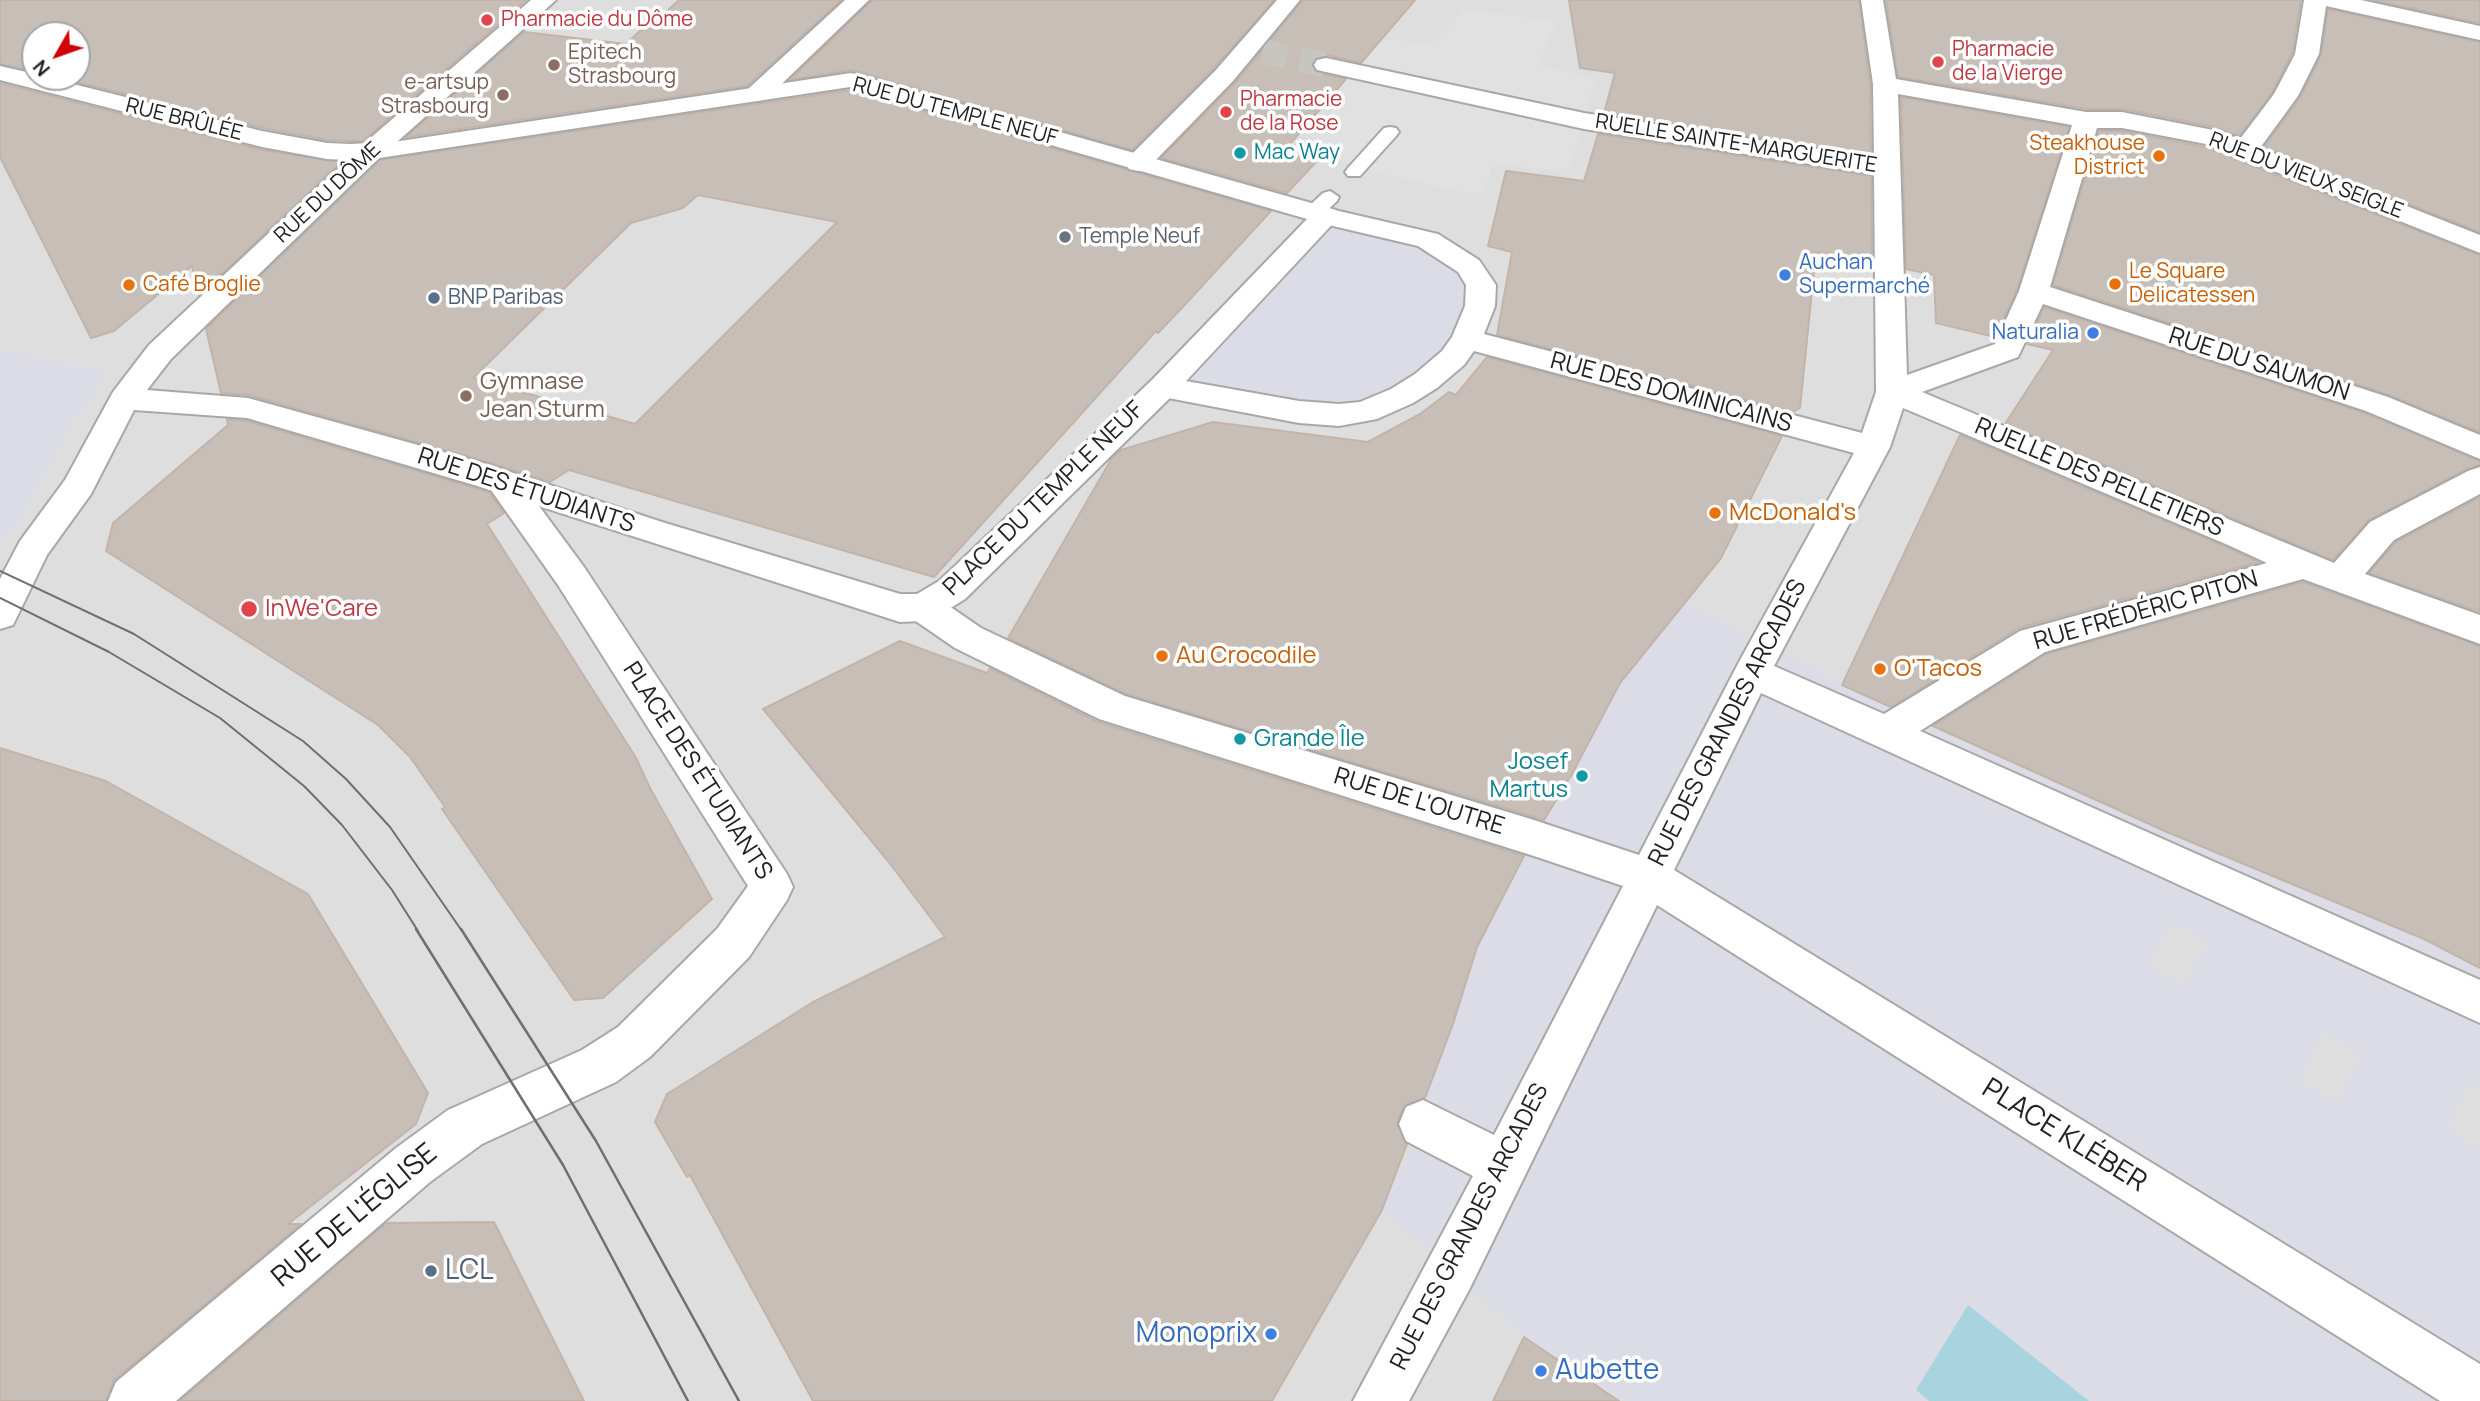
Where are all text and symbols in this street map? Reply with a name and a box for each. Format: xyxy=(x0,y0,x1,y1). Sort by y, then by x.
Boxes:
place label: Pharmacie du Dôme xyxy=(501,7,693,33)
marker: Pharmacie du Dôme xyxy=(479,12,495,28)
north arrow xyxy=(21,21,91,91)
place label: Pharmacie de la Vierge xyxy=(1952,37,2063,87)
place label: Epitech Strasbourg xyxy=(568,40,676,90)
marker: Pharmacie de la Vierge xyxy=(1930,54,1946,70)
text: N xyxy=(27,55,56,82)
marker: Epitech Strasbourg xyxy=(546,57,562,73)
place label: e-artsup Strasbourg xyxy=(381,70,489,120)
street label: RUE DU TEMPLE NEUF xyxy=(850,73,1060,151)
marker: e-artsup Strasbourg xyxy=(495,87,511,103)
place label: Pharmacie de la Rose xyxy=(1240,87,1342,137)
street label: RUE BRÛLÉE xyxy=(123,93,245,147)
marker: Pharmacie de la Rose xyxy=(1218,104,1234,120)
street label: RUELLE SAINTE-MARGUERITE xyxy=(1593,109,1879,179)
street label: RUE DU VIEUX SEIGLE xyxy=(2205,127,2407,225)
place label: Steakhouse District xyxy=(2029,131,2145,181)
street label: RUE DU DÔME xyxy=(270,137,386,249)
place label: Mac Way xyxy=(1254,140,1340,166)
marker: Mac Way xyxy=(1232,145,1248,161)
marker: Steakhouse District xyxy=(2151,148,2167,164)
place label: Temple Neuf xyxy=(1079,224,1200,250)
marker: Temple Neuf xyxy=(1057,229,1073,245)
place label: Auchan Supermarché xyxy=(1799,250,1930,300)
place label: Le Square Delicatessen xyxy=(2129,259,2255,309)
marker: Auchan Supermarché xyxy=(1777,267,1793,283)
place label: Café Broglie xyxy=(143,272,261,298)
marker: Le Square Delicatessen xyxy=(2107,276,2123,292)
marker: Café Broglie xyxy=(121,277,137,293)
place label: BNP Paribas xyxy=(448,285,564,311)
marker: BNP Paribas xyxy=(426,290,442,306)
place label: Naturalia xyxy=(1992,320,2079,346)
street label: RUE DU SAUMON xyxy=(2165,322,2353,408)
marker: Naturalia xyxy=(2085,325,2101,341)
street label: RUE DES DOMINICAINS xyxy=(1547,347,1795,439)
place label: Gymnase Jean Sturm xyxy=(480,368,605,424)
marker: Gymnase Jean Sturm xyxy=(458,388,474,404)
street label: PLACE DU TEMPLE NEUF xyxy=(938,396,1150,602)
street label: RUELLE DES PELLETIERS xyxy=(1970,413,2228,543)
street label: RUE DES ÉTUDIANTS xyxy=(414,442,638,540)
place label: McDonald's xyxy=(1729,499,1856,527)
marker: McDonald's xyxy=(1707,505,1723,521)
street label: RUE FRÉDÉRIC PITON xyxy=(2030,565,2262,657)
street label: RUE DES GRANDES ARCADES xyxy=(1643,575,1813,871)
place label: InWe'Care xyxy=(265,595,378,623)
marker: InWe'Care xyxy=(239,599,259,619)
place label: Au Crocodile xyxy=(1176,642,1317,670)
marker: Au Crocodile xyxy=(1154,648,1170,664)
place label: O'Tacos xyxy=(1894,655,1982,683)
street label: PLACE DES ÉTUDIANTS xyxy=(616,657,778,885)
marker: O'Tacos xyxy=(1872,661,1888,677)
place label: Grande Île xyxy=(1254,725,1365,753)
marker: Grande Île xyxy=(1232,731,1248,747)
place label: Josef Martus xyxy=(1489,748,1568,804)
street label: RUE DE L'OUTRE xyxy=(1330,762,1508,842)
marker: Josef Martus xyxy=(1574,768,1590,784)
street label: PLACE KLÉBER xyxy=(1976,1072,2152,1200)
street label: RUE DES GRANDES ARCADES xyxy=(1385,1079,1555,1375)
street label: RUE DE L'ÉGLISE xyxy=(266,1137,444,1295)
place label: LCL xyxy=(445,1254,494,1288)
marker: LCL xyxy=(423,1263,439,1279)
place label: Monoprix xyxy=(1136,1317,1257,1351)
marker: Monoprix xyxy=(1263,1326,1279,1342)
place label: Aubette xyxy=(1555,1354,1659,1388)
marker: Aubette xyxy=(1533,1363,1549,1379)

